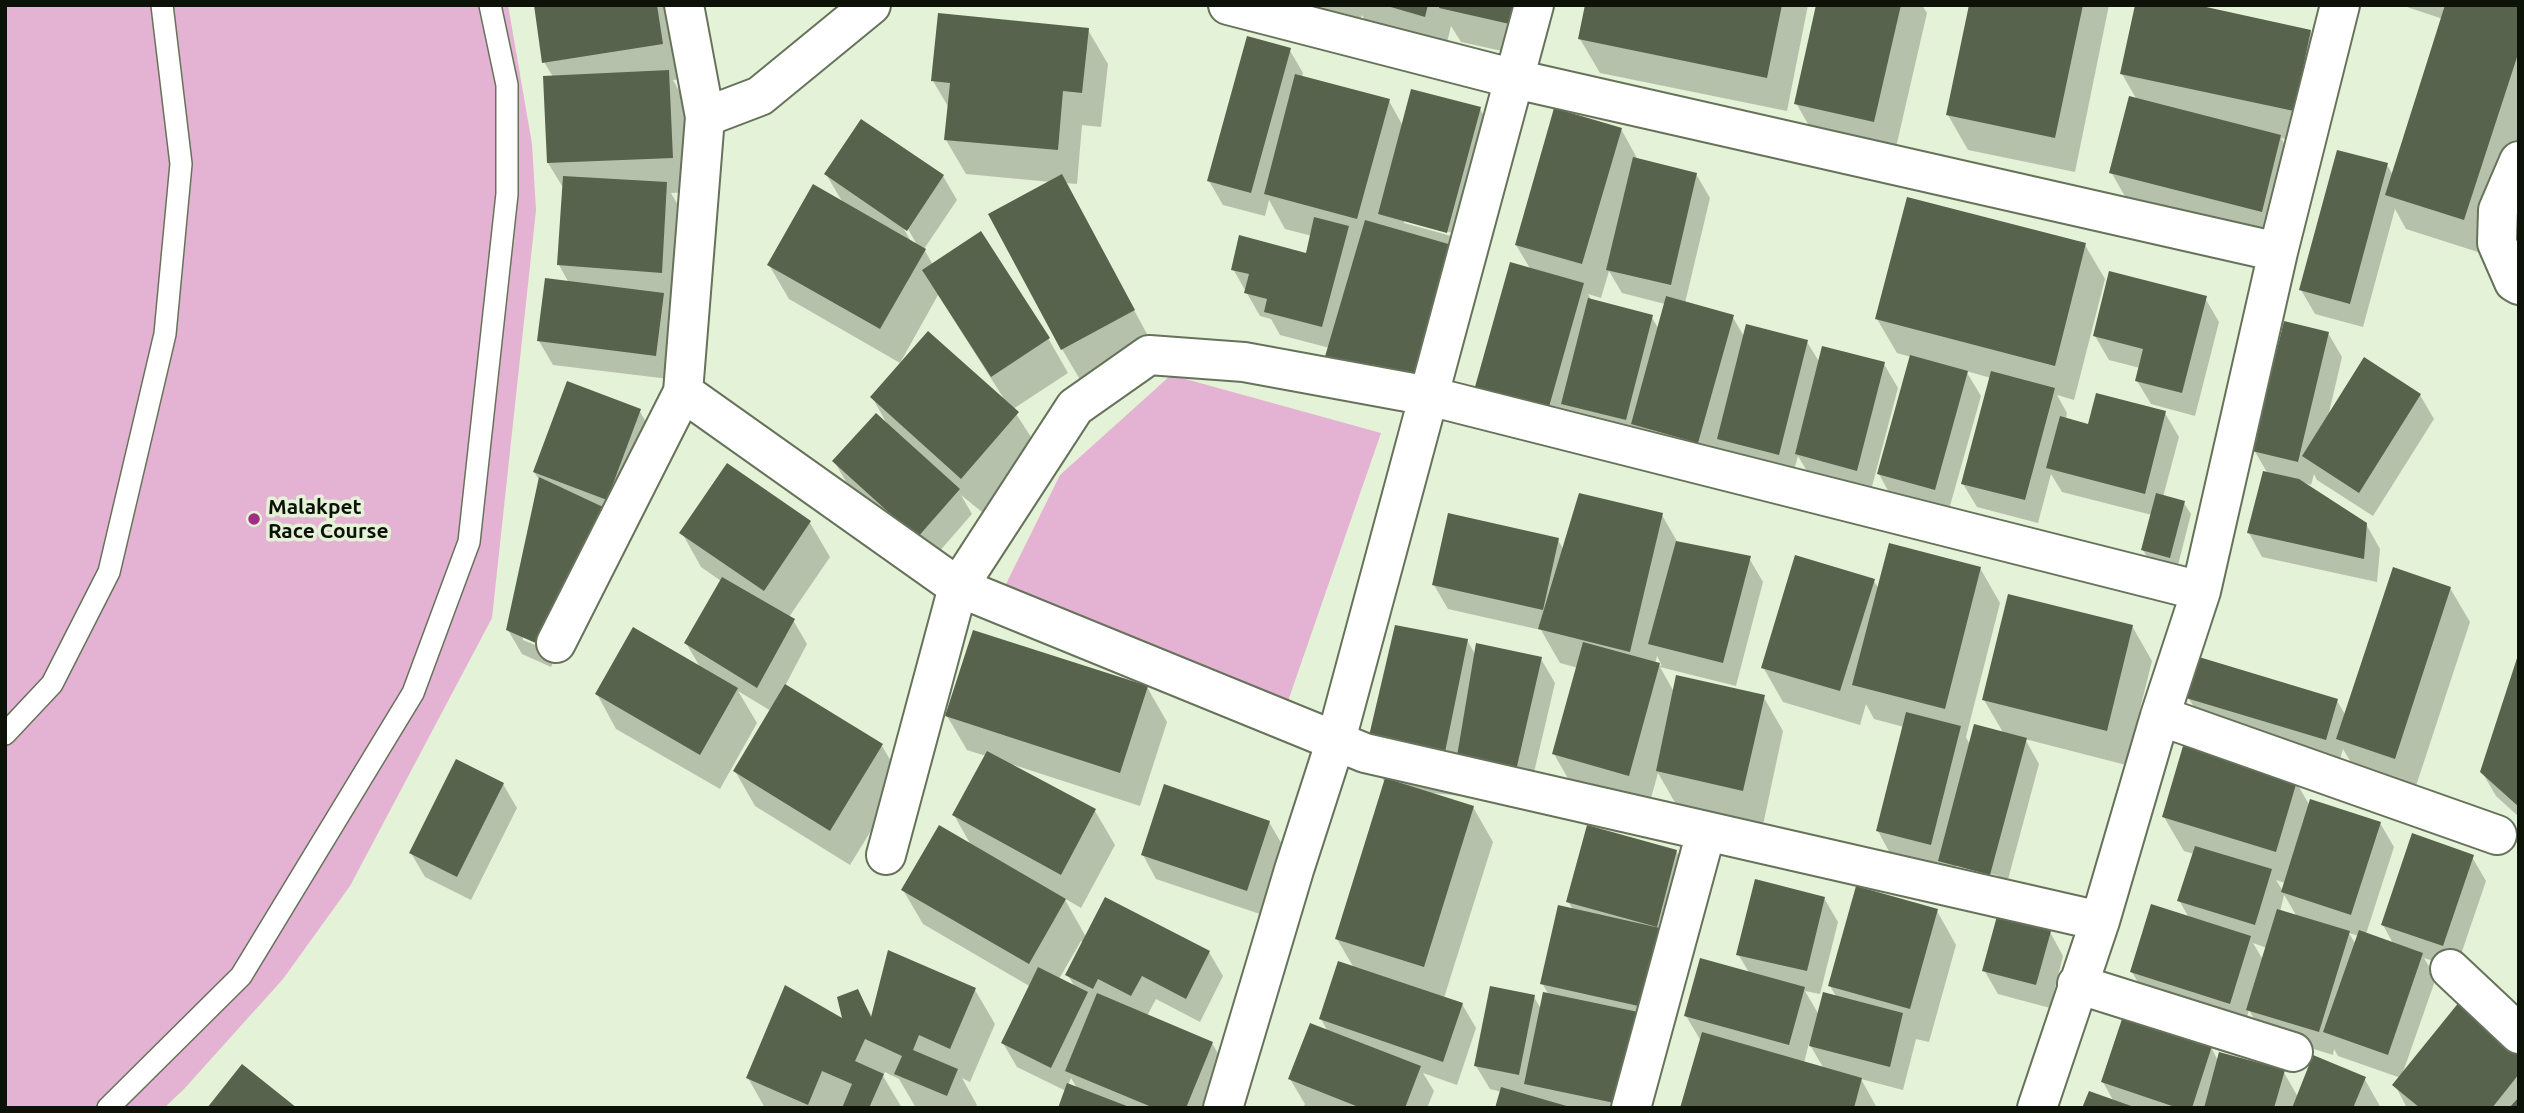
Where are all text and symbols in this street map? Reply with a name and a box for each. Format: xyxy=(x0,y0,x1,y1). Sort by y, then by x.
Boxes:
place label: Malakpet Race Course xyxy=(268,494,389,544)
marker: Malakpet Race Course xyxy=(246,511,262,527)

